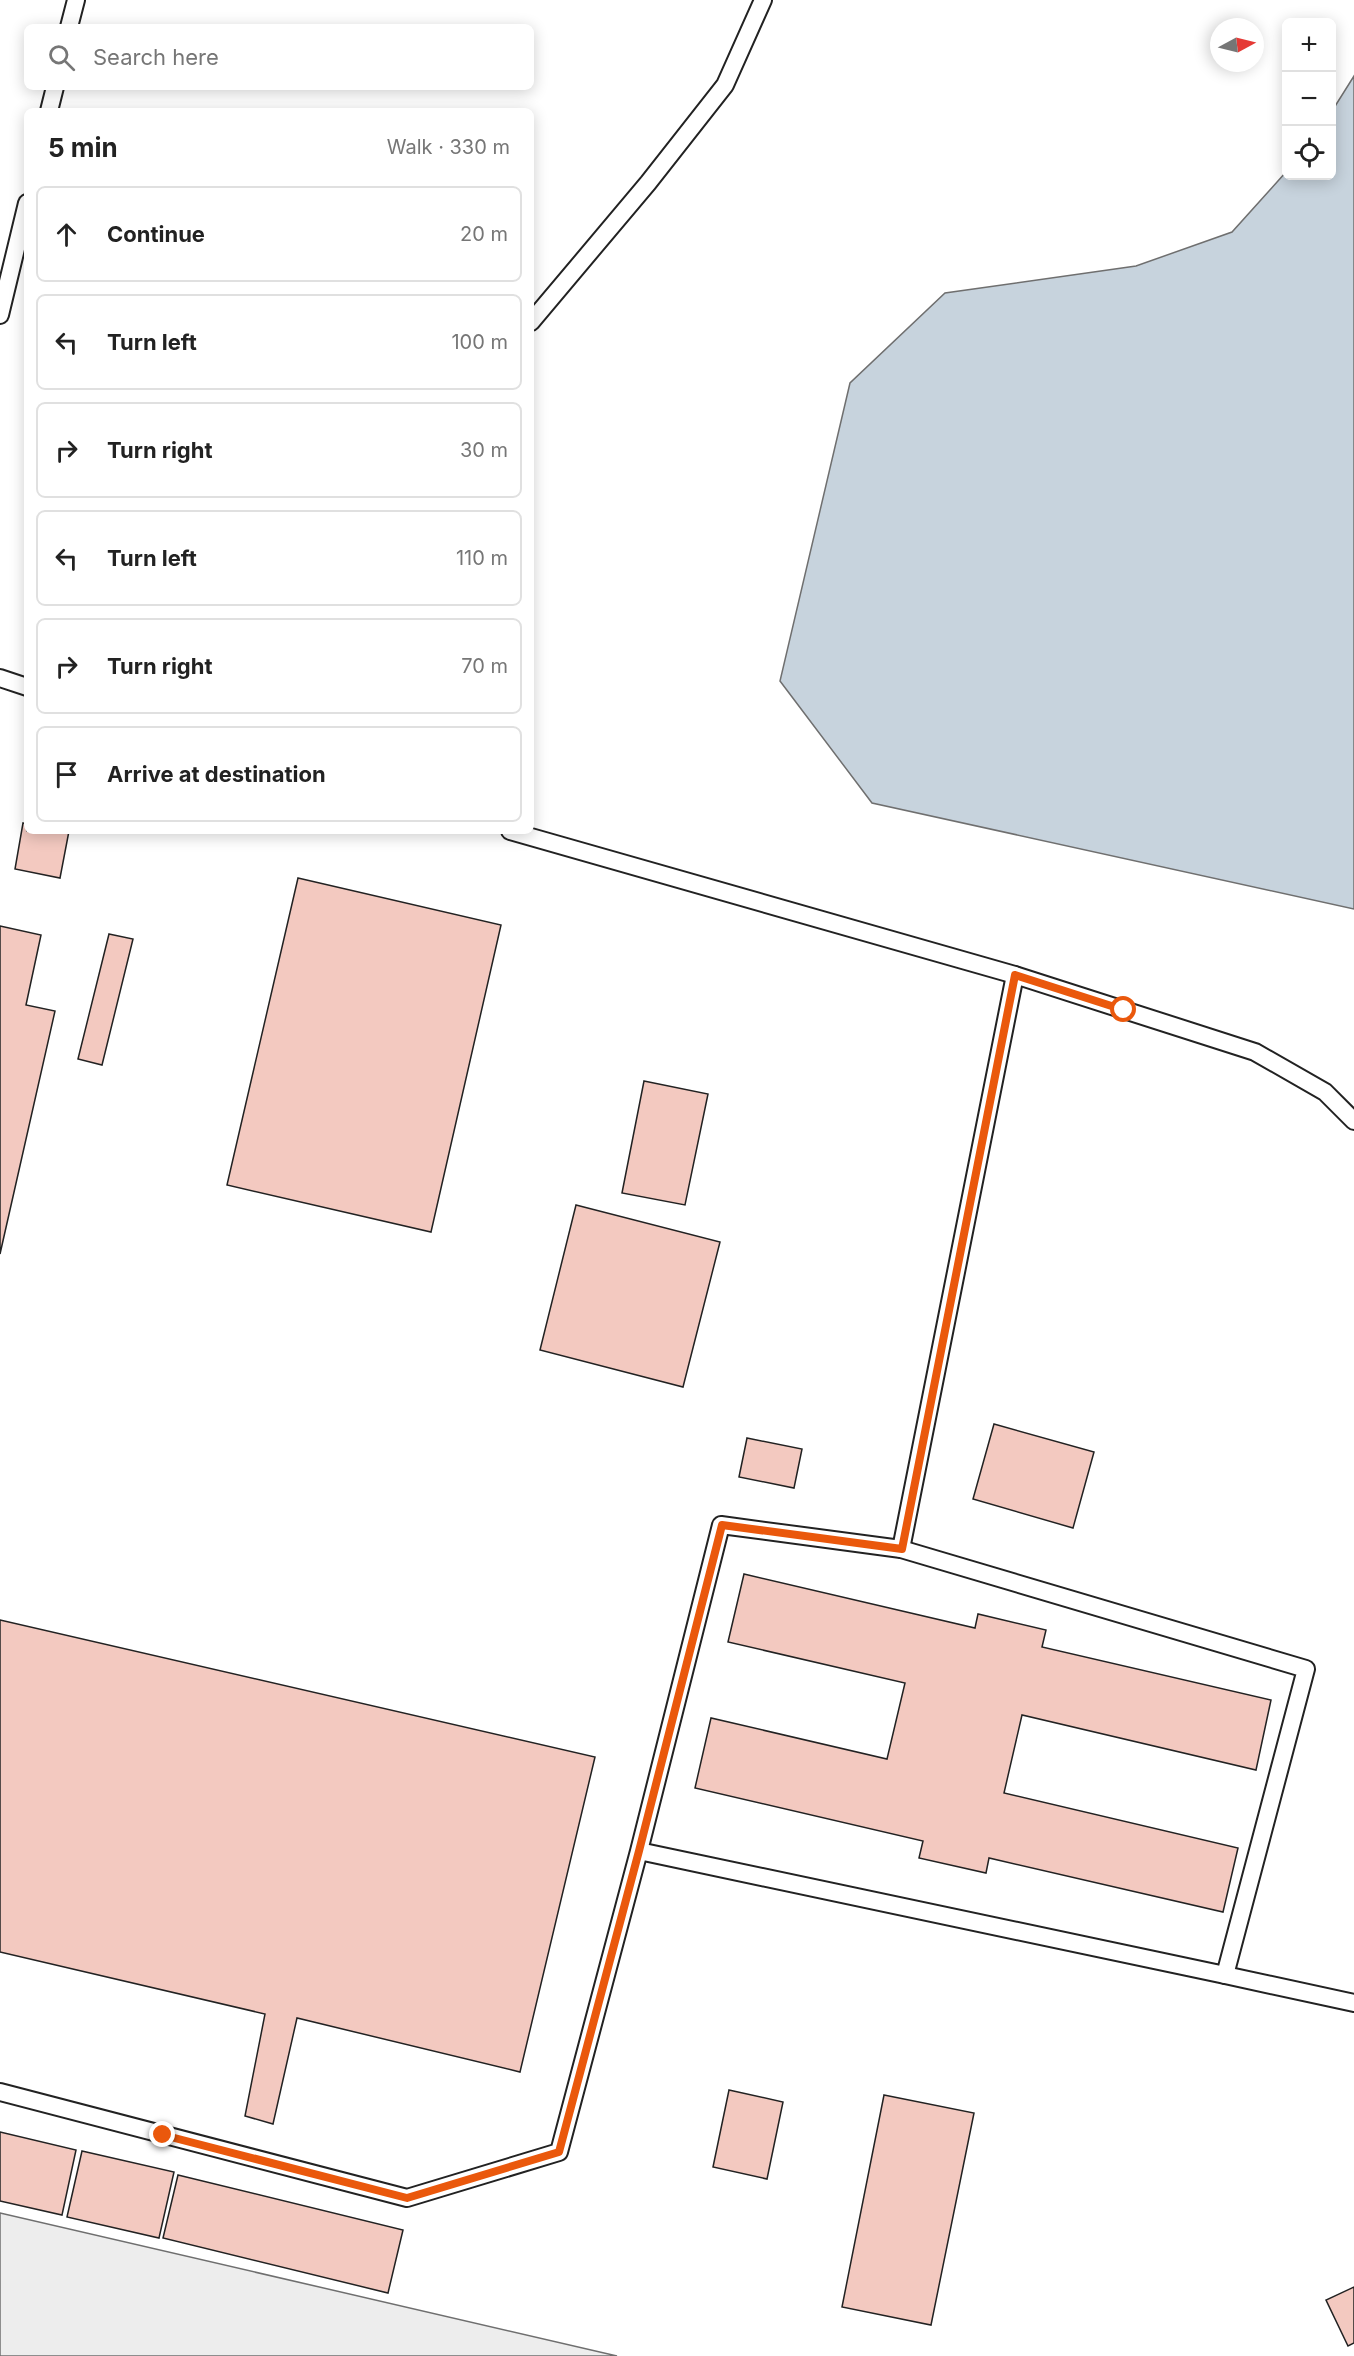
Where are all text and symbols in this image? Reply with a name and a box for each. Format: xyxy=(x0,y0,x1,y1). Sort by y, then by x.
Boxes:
north arrow xyxy=(1210,18,1264,72)
map controls xyxy=(1282,18,1336,180)
button: + xyxy=(1282,18,1336,72)
search box xyxy=(24,24,534,90)
icon: search xyxy=(45,41,78,74)
text: Search here xyxy=(93,44,219,70)
button: − xyxy=(1282,72,1336,126)
button: locate xyxy=(1282,126,1336,180)
text: 5 min xyxy=(48,132,118,163)
text: Walk · 330 m xyxy=(387,135,510,159)
icon: ahead xyxy=(50,218,83,251)
text: Continue xyxy=(107,221,205,247)
text: 20 m xyxy=(460,222,508,246)
icon: left xyxy=(50,326,83,359)
text: Turn left xyxy=(107,329,197,355)
text: 100 m xyxy=(451,330,508,354)
icon: right xyxy=(50,434,83,467)
text: Turn right xyxy=(107,437,213,463)
text: 30 m xyxy=(460,438,508,462)
icon: left xyxy=(50,542,83,575)
text: Turn left xyxy=(107,545,197,571)
text: 110 m xyxy=(456,546,508,570)
icon: right xyxy=(50,650,83,683)
text: Turn right xyxy=(107,653,213,679)
text: 70 m xyxy=(461,654,508,678)
icon: arrive xyxy=(50,758,83,791)
text: Arrive at destination xyxy=(107,761,326,787)
route start xyxy=(1110,996,1136,1022)
route end xyxy=(149,2121,175,2147)

